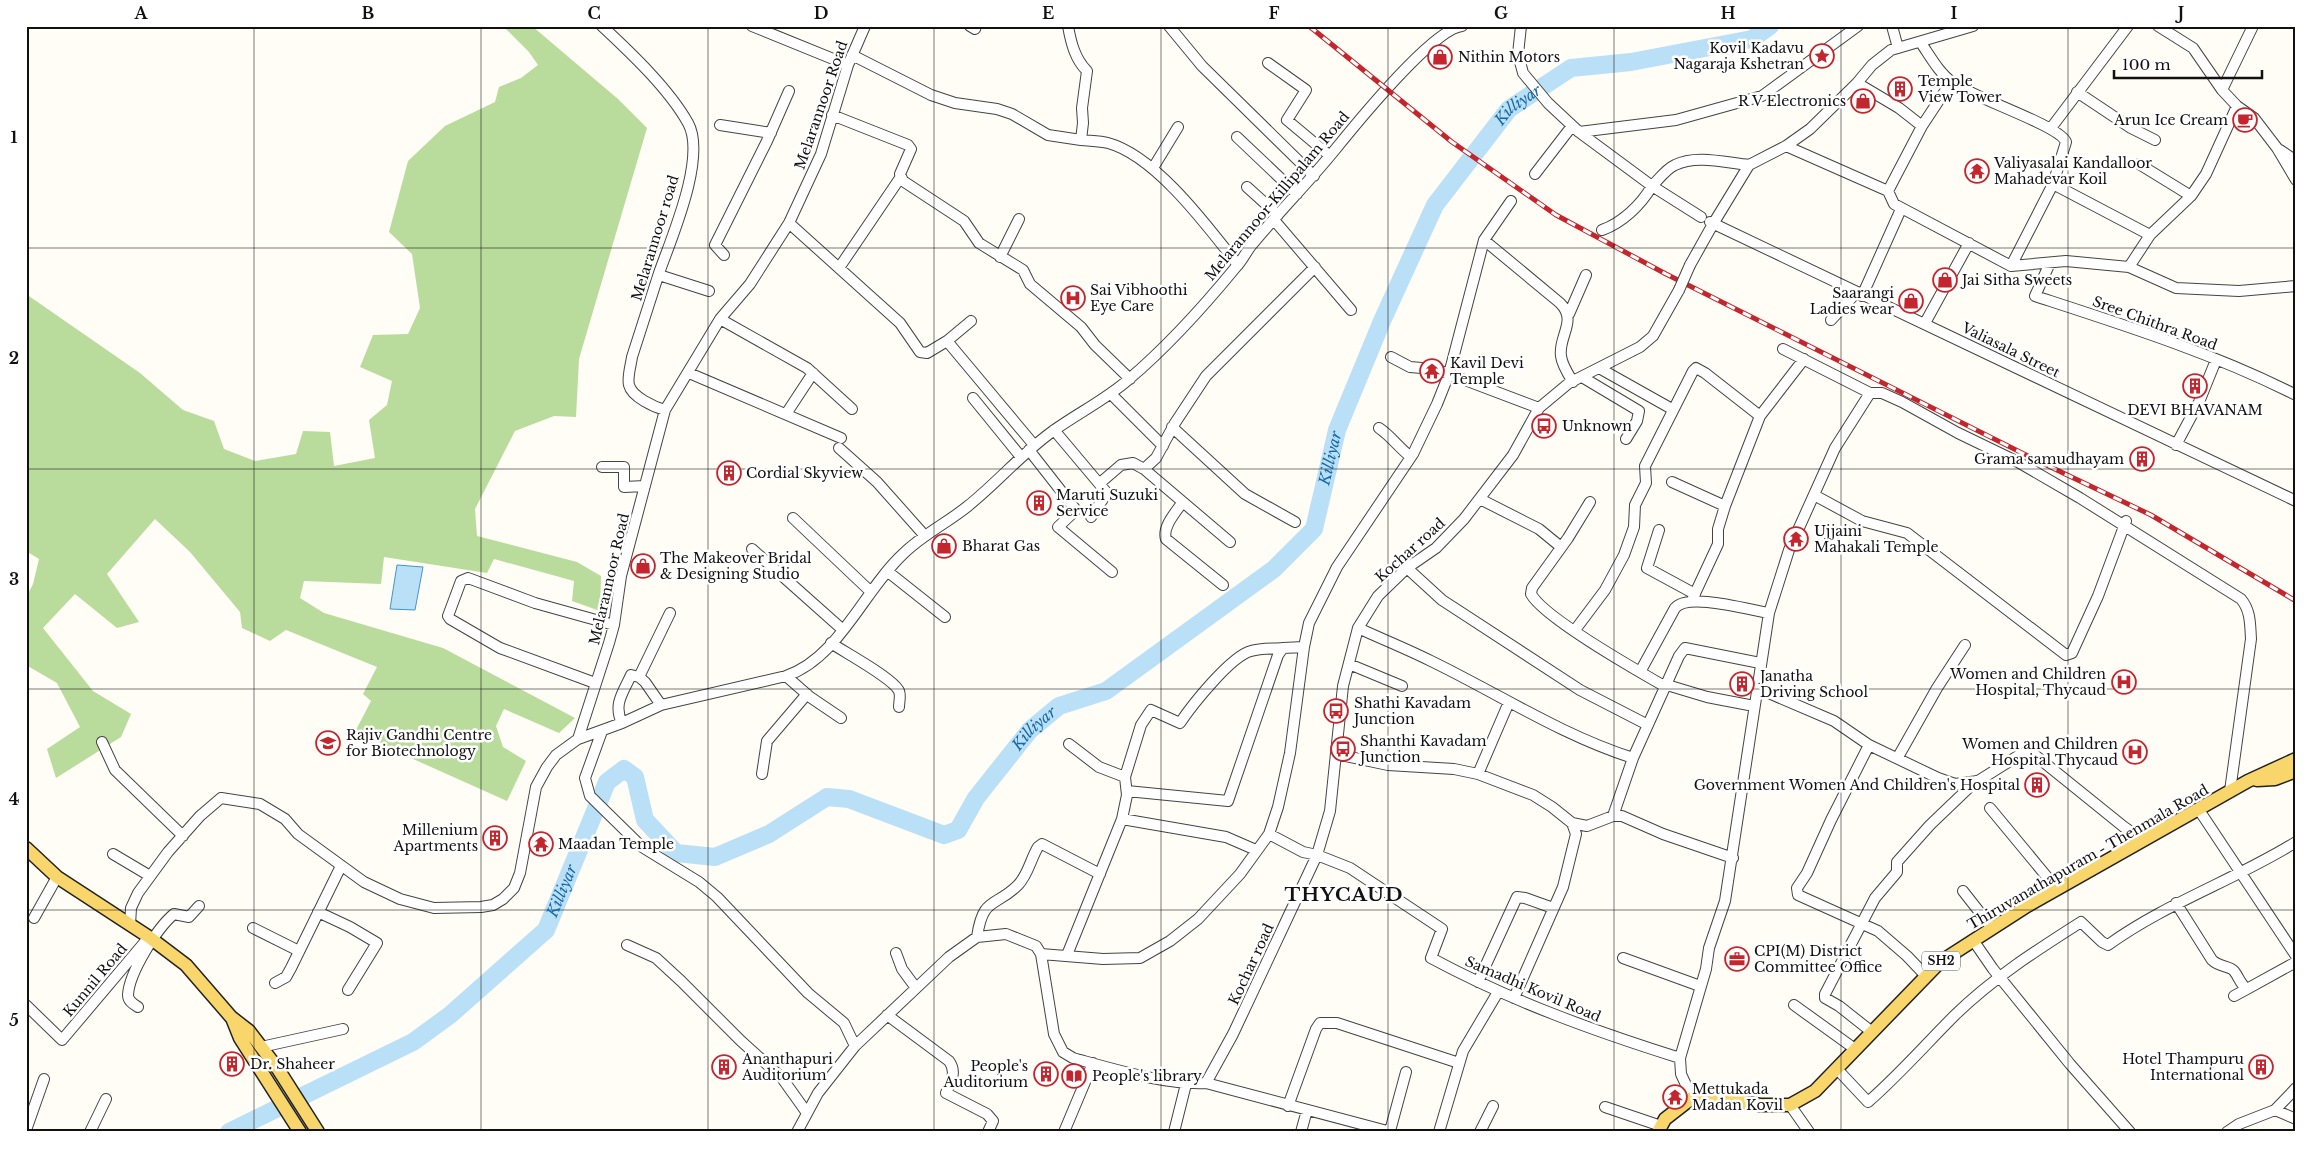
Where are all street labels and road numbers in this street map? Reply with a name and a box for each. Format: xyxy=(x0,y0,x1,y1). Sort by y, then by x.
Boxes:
street label: Melarannoor Road xyxy=(791,38,852,172)
street label: Melarannoor-Killipalam Road xyxy=(1201,107,1353,284)
street label: Melarannoor road xyxy=(627,172,683,303)
street label: Sree Chithra Road xyxy=(2090,292,2220,354)
street label: Valiasala Street xyxy=(1958,318,2064,382)
street label: Melarannoor Road xyxy=(585,511,633,647)
street label: Kochar road xyxy=(1371,514,1449,586)
street label: Thiruvanathapuram - Thenmala Road xyxy=(1964,780,2212,934)
street label: Kochar road xyxy=(1224,920,1278,1008)
street label: Kunnil Road xyxy=(59,939,131,1020)
road number: SH2 xyxy=(1922,951,1960,970)
street label: Samadhi Kovil Road xyxy=(1462,952,1604,1026)

